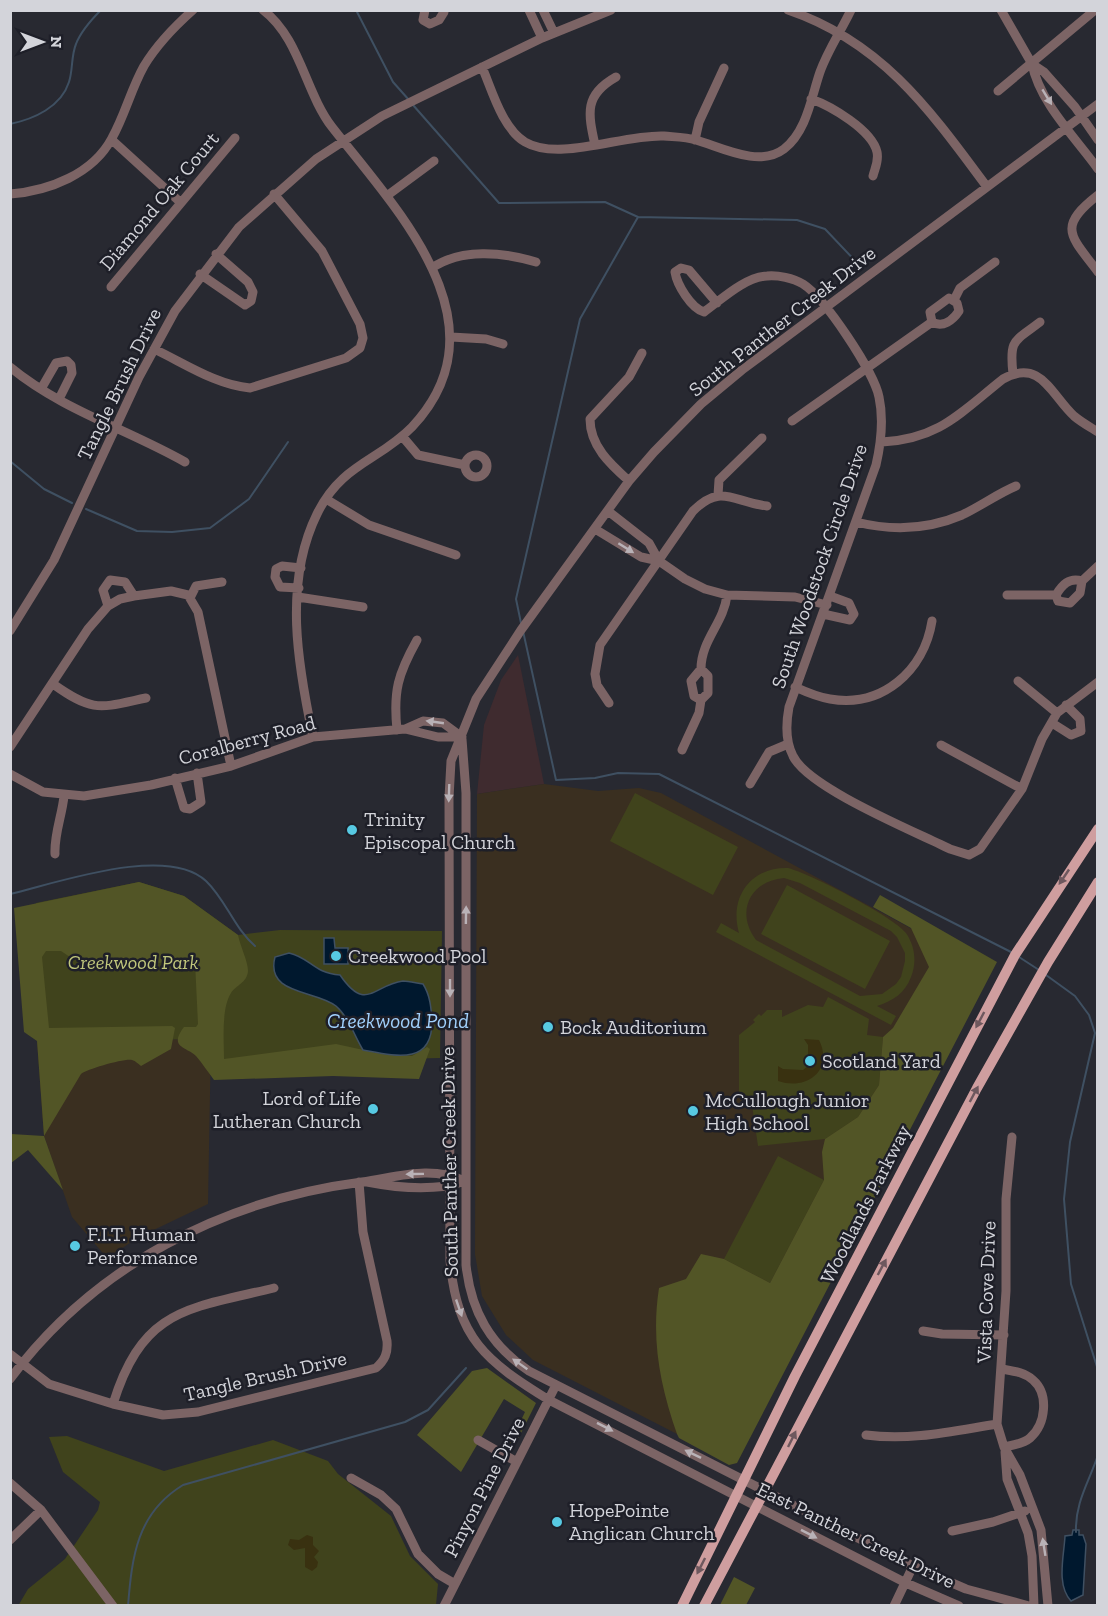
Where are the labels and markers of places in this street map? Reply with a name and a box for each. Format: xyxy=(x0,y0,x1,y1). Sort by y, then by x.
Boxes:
place label: Trinity Episcopal Church xyxy=(364,807,516,854)
marker: Trinity Episcopal Church xyxy=(345,823,359,837)
place label: Creekwood Pool xyxy=(348,944,487,968)
marker: Creekwood Pool xyxy=(329,949,343,963)
place label: Bock Auditorium xyxy=(560,1015,707,1039)
marker: Bock Auditorium xyxy=(541,1020,555,1034)
place label: Scotland Yard xyxy=(822,1049,941,1073)
marker: Scotland Yard xyxy=(803,1054,817,1068)
place label: Lord of Life Lutheran Church xyxy=(213,1086,362,1133)
place label: McCullough Junior High School xyxy=(705,1088,869,1135)
marker: Lord of Life Lutheran Church xyxy=(366,1102,380,1116)
marker: McCullough Junior High School xyxy=(686,1104,700,1118)
place label: F.I.T. Human Performance xyxy=(87,1222,198,1269)
marker: F.I.T. Human Performance xyxy=(68,1239,82,1253)
place label: HopePointe Anglican Church xyxy=(569,1498,715,1545)
marker: HopePointe Anglican Church xyxy=(550,1515,564,1529)

